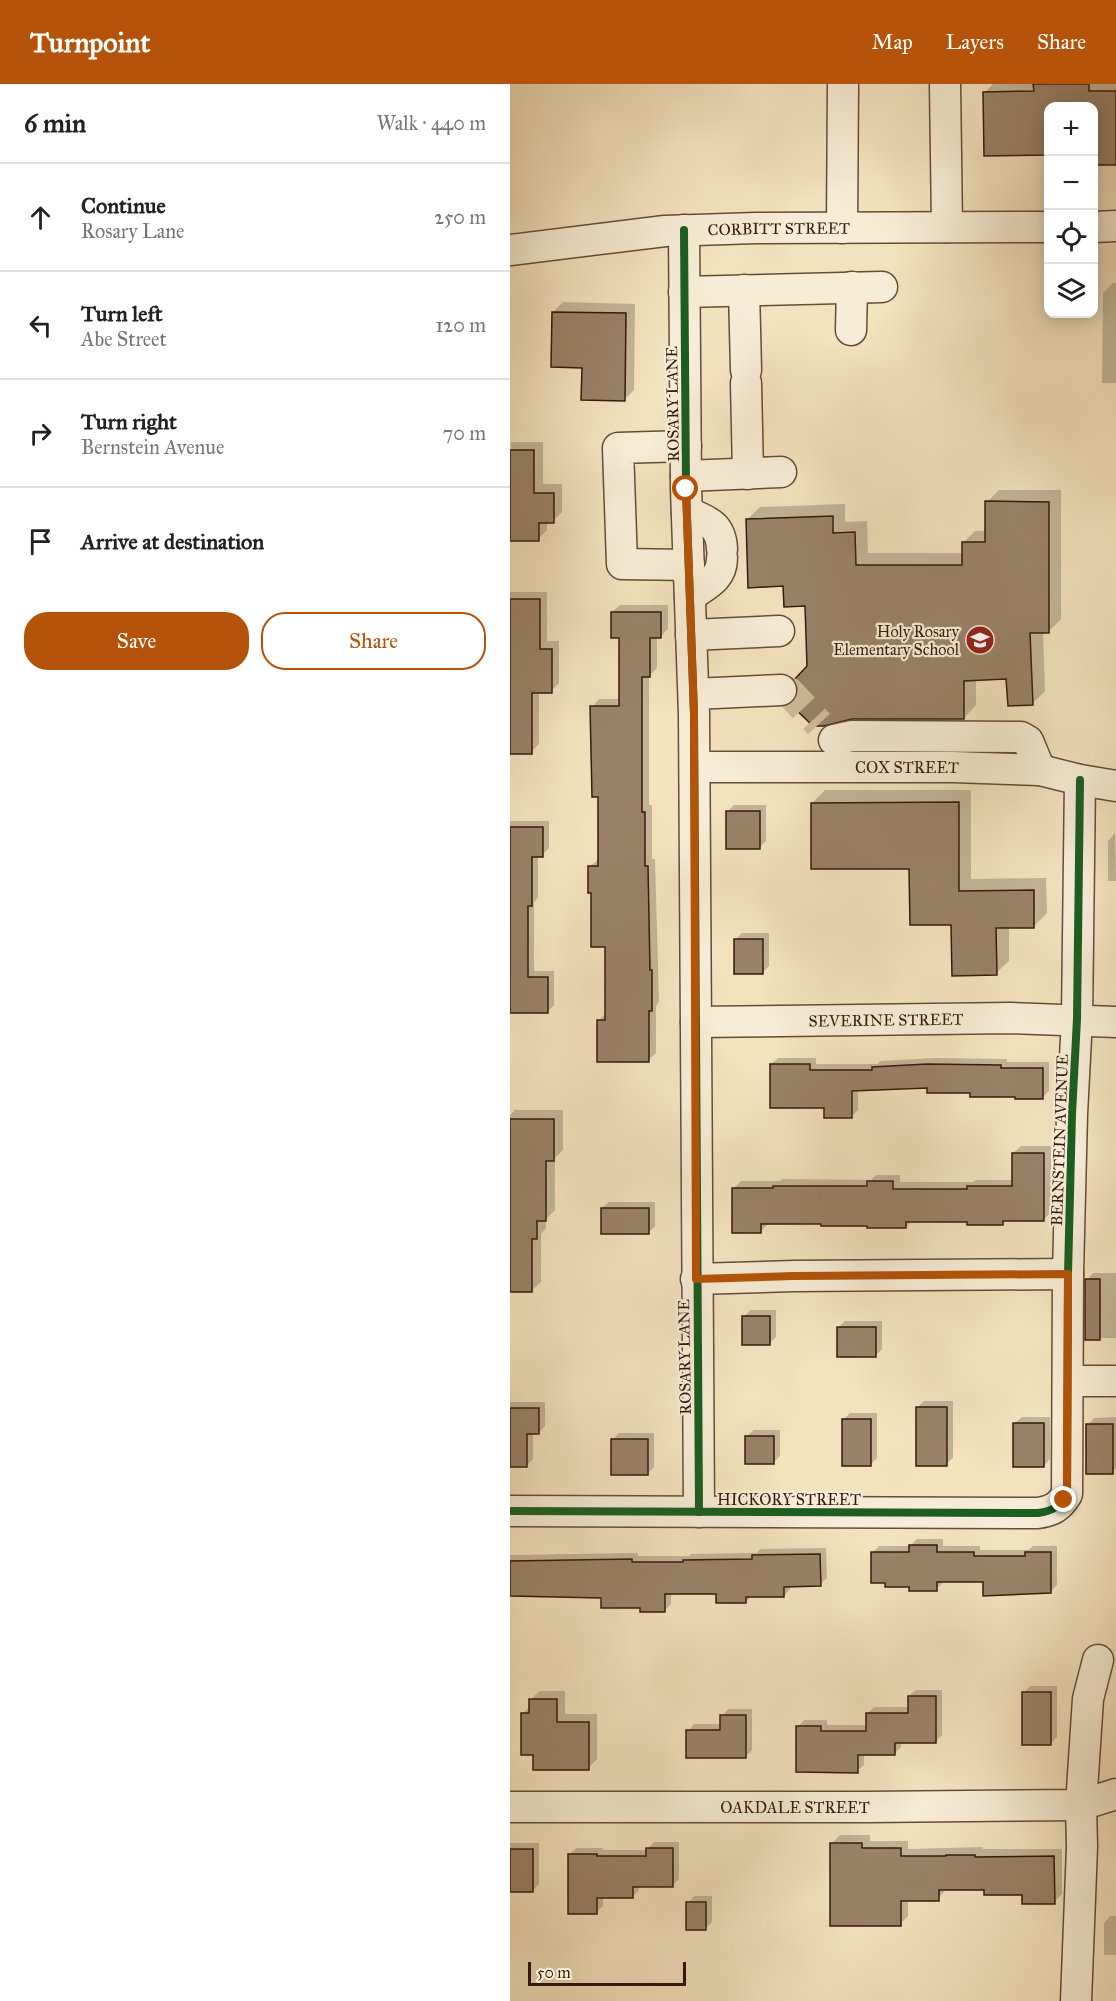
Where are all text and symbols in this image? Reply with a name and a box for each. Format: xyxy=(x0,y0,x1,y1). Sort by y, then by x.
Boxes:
text: Turnpoint xyxy=(30,25,150,60)
text: Map xyxy=(872,29,913,55)
text: Layers xyxy=(946,29,1004,55)
text: Share xyxy=(1037,29,1086,55)
map controls xyxy=(1044,102,1098,318)
button: + xyxy=(1044,102,1098,156)
text: 6 min xyxy=(24,107,86,139)
text: Walk · 440 m xyxy=(377,111,486,135)
button: − xyxy=(1044,156,1098,210)
text: Continue xyxy=(81,192,166,219)
icon: ahead xyxy=(24,201,57,234)
text: 250 m xyxy=(434,205,486,229)
button: locate xyxy=(1044,210,1098,264)
text: Rosary Lane xyxy=(81,219,184,243)
street label: CORBITT STREET xyxy=(707,219,850,240)
button: layers xyxy=(1044,264,1098,318)
text: Turn left xyxy=(81,300,163,327)
icon: left xyxy=(24,309,57,342)
text: 120 m xyxy=(435,313,486,337)
text: Abe Street xyxy=(81,327,167,351)
street label: ROSARY LANE xyxy=(662,346,683,462)
text: Turn right xyxy=(81,408,177,435)
icon: right xyxy=(24,417,57,450)
text: 70 m xyxy=(443,421,486,445)
text: Bernstein Avenue xyxy=(81,435,224,459)
route start xyxy=(672,475,698,501)
icon: arrive xyxy=(24,525,57,558)
text: Arrive at destination xyxy=(81,528,264,555)
button: Save xyxy=(24,612,249,670)
button: Share xyxy=(261,612,486,670)
place label: Holy Rosary Elementary School xyxy=(833,622,960,659)
school or university icon: Holy Rosary Elementary School xyxy=(964,624,996,656)
street label: COX STREET xyxy=(855,758,959,777)
street label: SEVERINE STREET xyxy=(808,1010,964,1031)
street label: BERNSTEIN AVENUE xyxy=(1047,1054,1072,1226)
street label: ROSARY LANE xyxy=(674,1299,695,1415)
route end xyxy=(1050,1486,1076,1512)
street label: HICKORY STREET xyxy=(717,1490,861,1509)
street label: OAKDALE STREET xyxy=(720,1798,870,1817)
scale bar xyxy=(528,1959,686,1986)
text: 50 m xyxy=(537,1963,571,1982)

